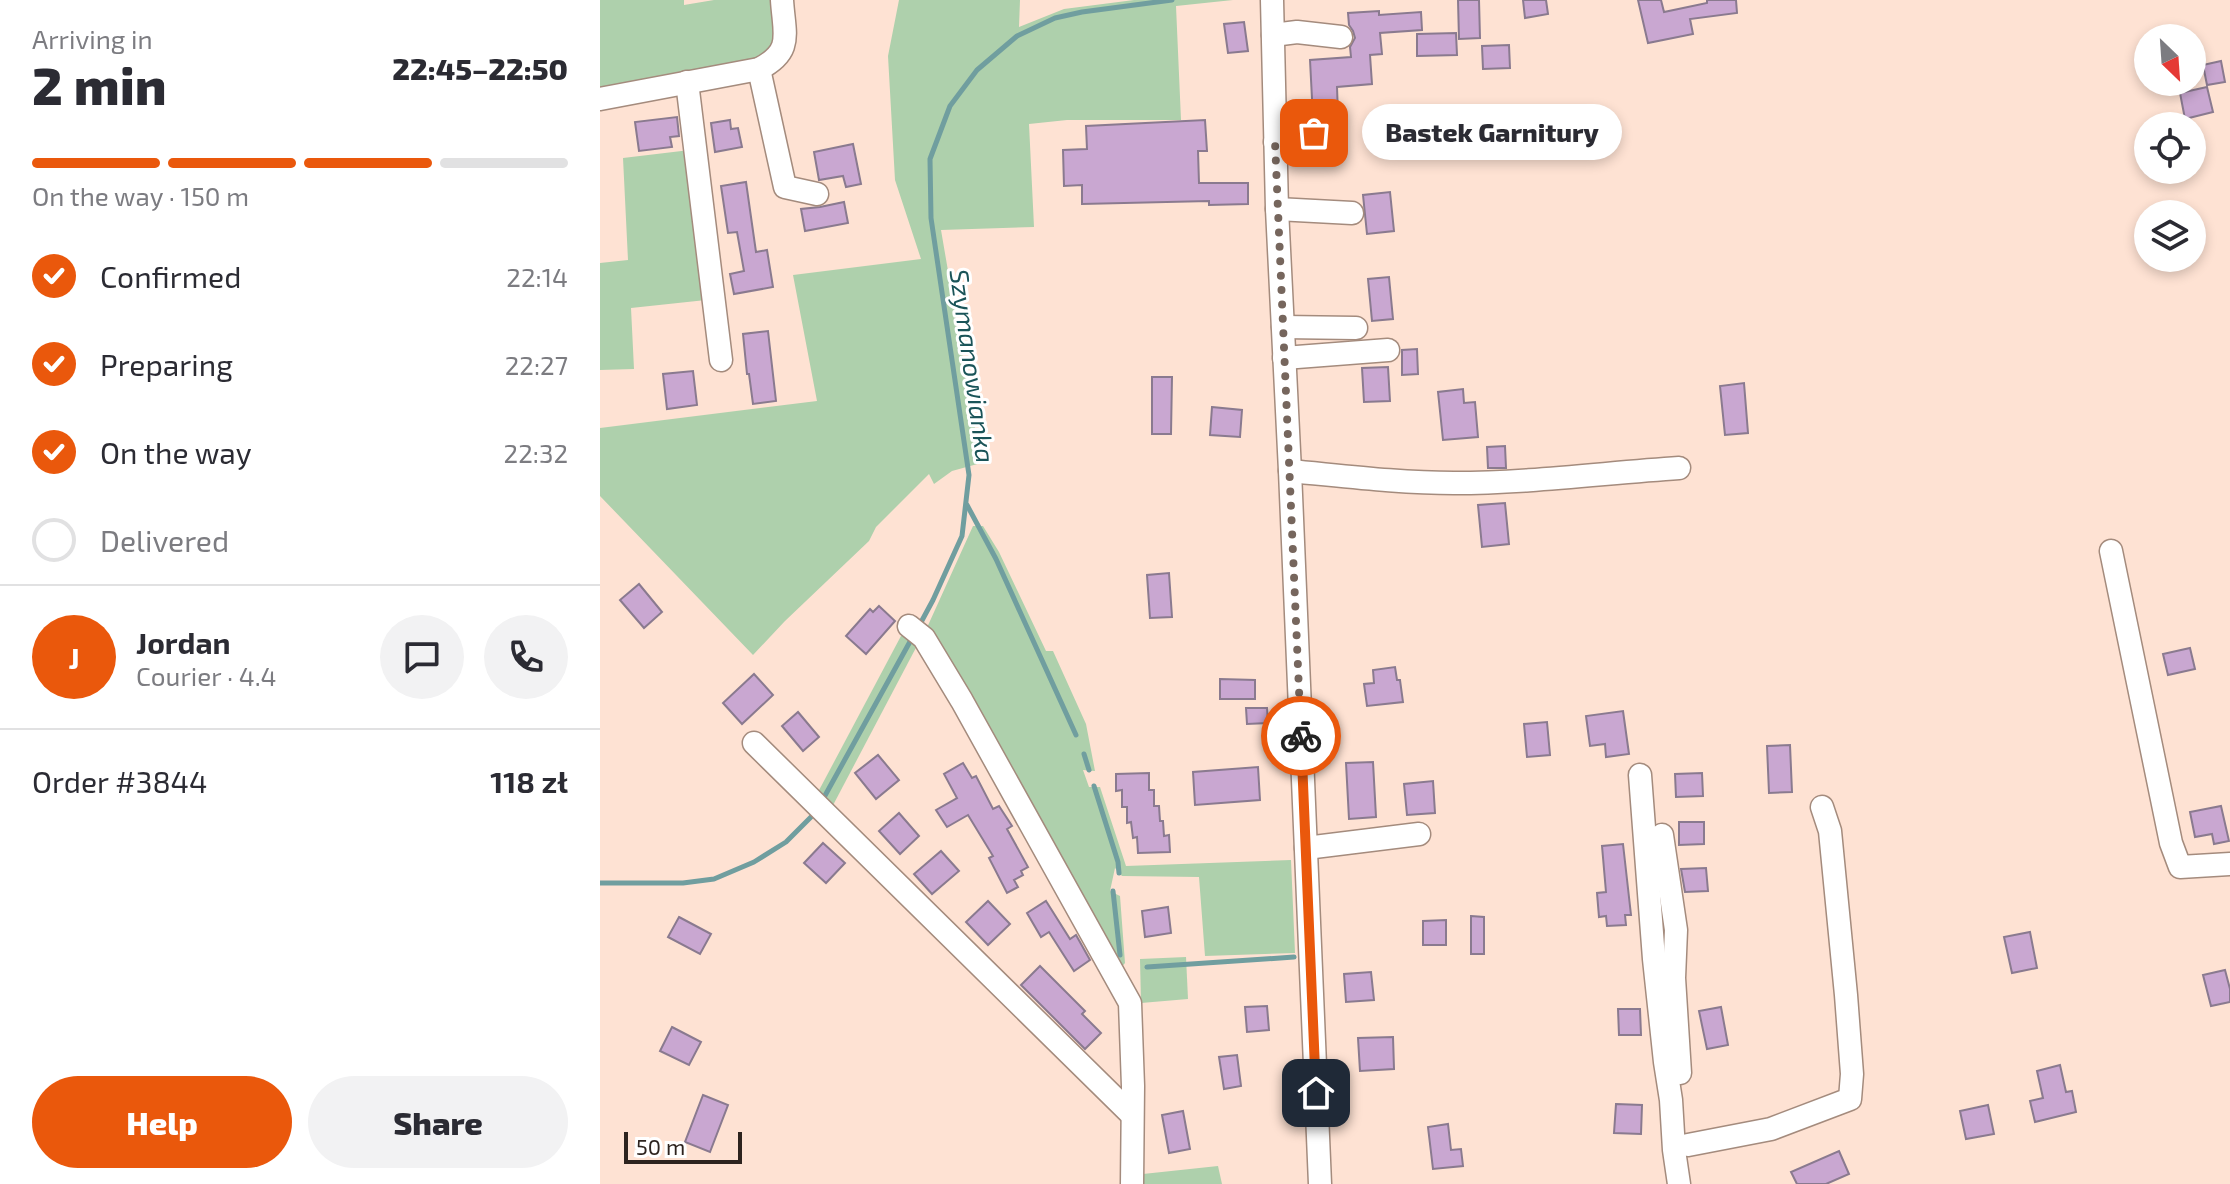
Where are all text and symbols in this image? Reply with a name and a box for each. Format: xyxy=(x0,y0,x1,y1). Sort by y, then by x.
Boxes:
text: Arriving in xyxy=(32,23,153,54)
north arrow xyxy=(2134,24,2206,96)
map controls xyxy=(2134,24,2206,272)
text: 22:45–22:50 xyxy=(392,50,568,86)
text: 2 min xyxy=(32,53,167,115)
pin xyxy=(1280,99,1348,167)
callout: Bastek Garnitury xyxy=(1362,105,1622,161)
icon: bag xyxy=(1292,111,1336,155)
button: locate xyxy=(2134,112,2206,184)
text: Bastek Garnitury xyxy=(1385,116,1599,147)
text: On the way · 150 m xyxy=(32,180,249,211)
button: layers xyxy=(2134,200,2206,272)
icon: check xyxy=(32,254,76,298)
text: Confirmed xyxy=(100,258,241,294)
text: 22:14 xyxy=(506,261,568,292)
water label: Szymanowianka xyxy=(944,267,1002,465)
icon: check xyxy=(32,342,76,386)
text: Preparing xyxy=(100,346,233,382)
text: 22:27 xyxy=(505,349,568,380)
icon: check xyxy=(32,430,76,474)
text: On the way xyxy=(100,434,252,470)
text: 22:32 xyxy=(504,437,568,468)
text: Delivered xyxy=(100,522,229,558)
button: chat xyxy=(380,615,464,699)
button: phone xyxy=(484,615,568,699)
text: Jordan xyxy=(136,624,231,660)
text: J xyxy=(68,639,80,675)
text: Courier · 4.4 xyxy=(136,660,277,691)
courier xyxy=(1261,696,1341,776)
icon: bike xyxy=(1279,714,1323,758)
text: Order #3844 xyxy=(32,763,208,799)
text: 118 zł xyxy=(490,763,568,799)
pin xyxy=(1282,1059,1350,1127)
icon: home xyxy=(1294,1071,1338,1115)
button: Help xyxy=(32,1076,292,1168)
button: Share xyxy=(308,1076,568,1168)
scale bar xyxy=(624,1128,742,1164)
text: 50 m xyxy=(636,1133,685,1159)

